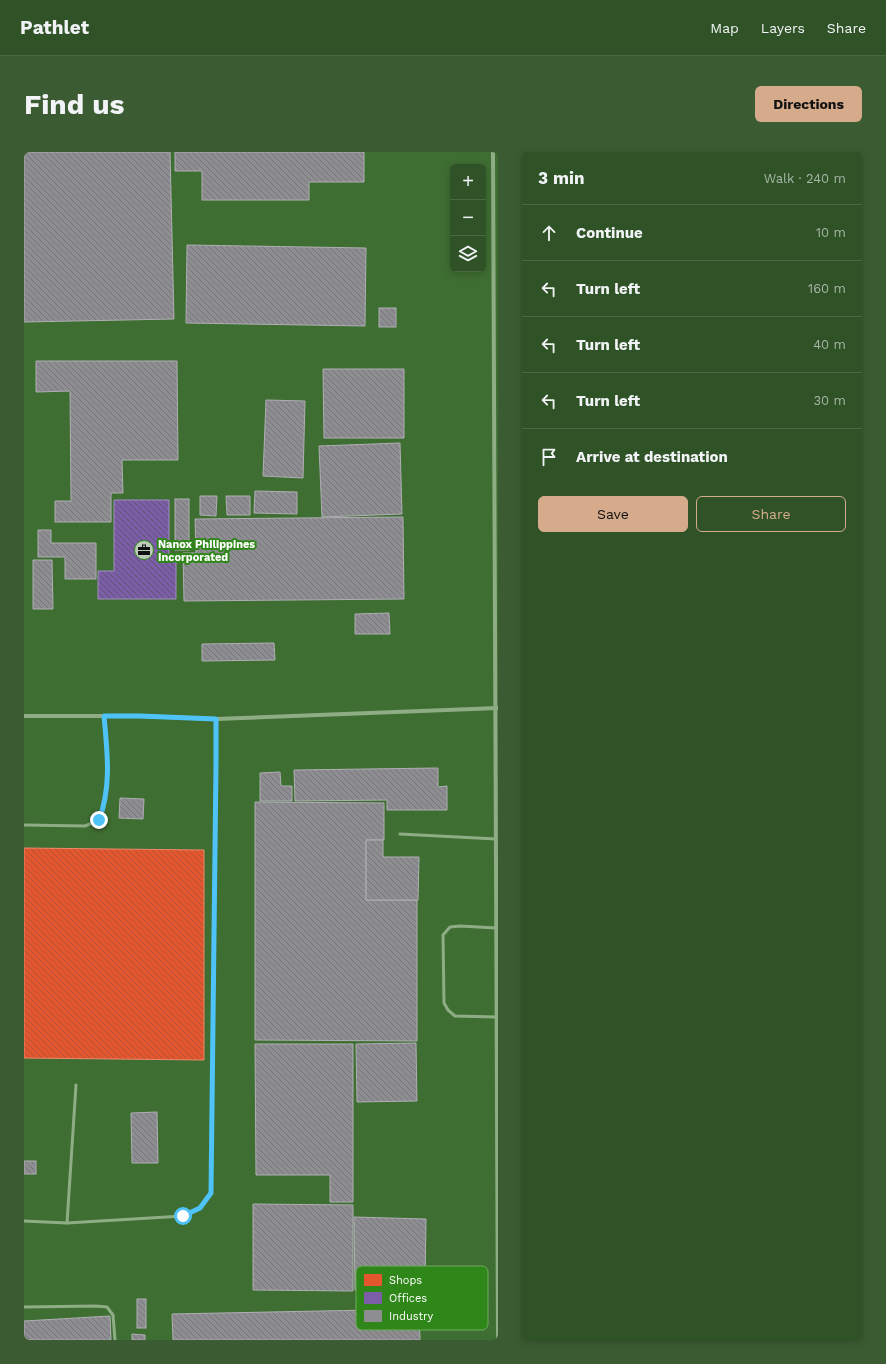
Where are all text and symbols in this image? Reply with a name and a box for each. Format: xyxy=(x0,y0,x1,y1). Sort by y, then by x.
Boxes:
text: Pathlet xyxy=(20,16,89,39)
text: Map xyxy=(710,20,739,36)
text: Layers xyxy=(761,20,805,36)
text: Share xyxy=(827,20,866,36)
button: Directions xyxy=(755,86,862,122)
text: Find us xyxy=(24,88,124,121)
map controls xyxy=(450,164,486,272)
button: + xyxy=(450,164,486,200)
text: 3 min xyxy=(538,168,584,188)
text: Walk · 240 m xyxy=(764,171,846,186)
button: − xyxy=(450,200,486,236)
icon: ahead xyxy=(538,222,560,244)
text: Continue xyxy=(576,224,643,242)
text: 10 m xyxy=(816,225,846,240)
button: layers xyxy=(450,236,486,272)
icon: left xyxy=(538,278,560,300)
text: Turn left xyxy=(576,280,640,298)
text: 160 m xyxy=(808,281,846,296)
icon: left xyxy=(538,334,560,356)
text: Turn left xyxy=(576,336,640,354)
text: 40 m xyxy=(813,337,846,352)
icon: left xyxy=(538,390,560,412)
text: Turn left xyxy=(576,392,640,410)
text: 30 m xyxy=(814,393,846,408)
icon: arrive xyxy=(538,446,560,468)
text: Arrive at destination xyxy=(576,448,728,466)
button: Save xyxy=(538,496,688,532)
button: Share xyxy=(696,496,846,532)
place label: Nanox Philippines Incorporated xyxy=(158,538,255,564)
office icon: Nanox Philippines Incorporated xyxy=(133,539,155,561)
route end xyxy=(90,811,108,829)
route start xyxy=(174,1207,192,1225)
legend xyxy=(356,1266,488,1330)
text: Shops xyxy=(389,1274,422,1287)
text: Offices xyxy=(389,1292,427,1305)
text: Industry xyxy=(389,1310,434,1323)

